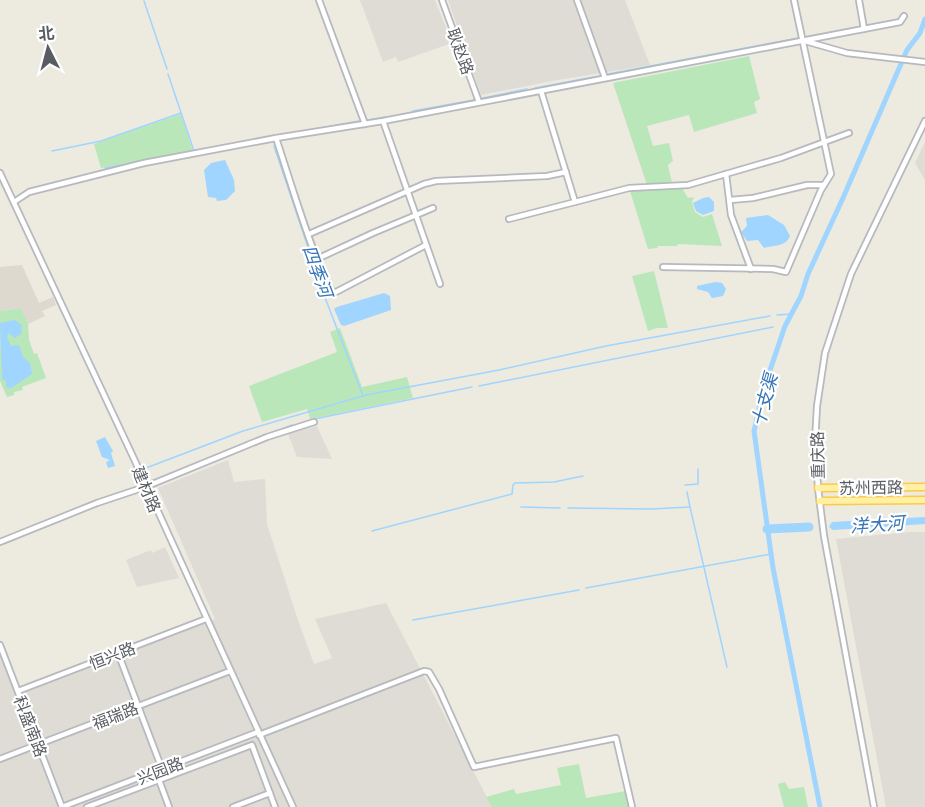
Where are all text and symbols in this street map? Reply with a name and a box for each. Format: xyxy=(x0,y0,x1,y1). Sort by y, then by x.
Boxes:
north arrow xyxy=(18,18,78,78)
text: 北 xyxy=(37,22,55,43)
street label: 耿赵路 xyxy=(444,25,478,77)
water label: 四季河 xyxy=(298,242,339,303)
water label: 十支渠 xyxy=(746,368,782,429)
street label: 重庆路 xyxy=(807,431,827,479)
street label: 建材路 xyxy=(129,463,165,515)
street label: 苏州西路 xyxy=(839,477,903,497)
water label: 洋大河 xyxy=(849,511,908,537)
street label: 恒兴路 xyxy=(86,638,138,672)
street label: 科盛南路 xyxy=(11,693,51,759)
street label: 福瑞路 xyxy=(89,698,141,732)
street label: 兴园路 xyxy=(134,753,186,787)

